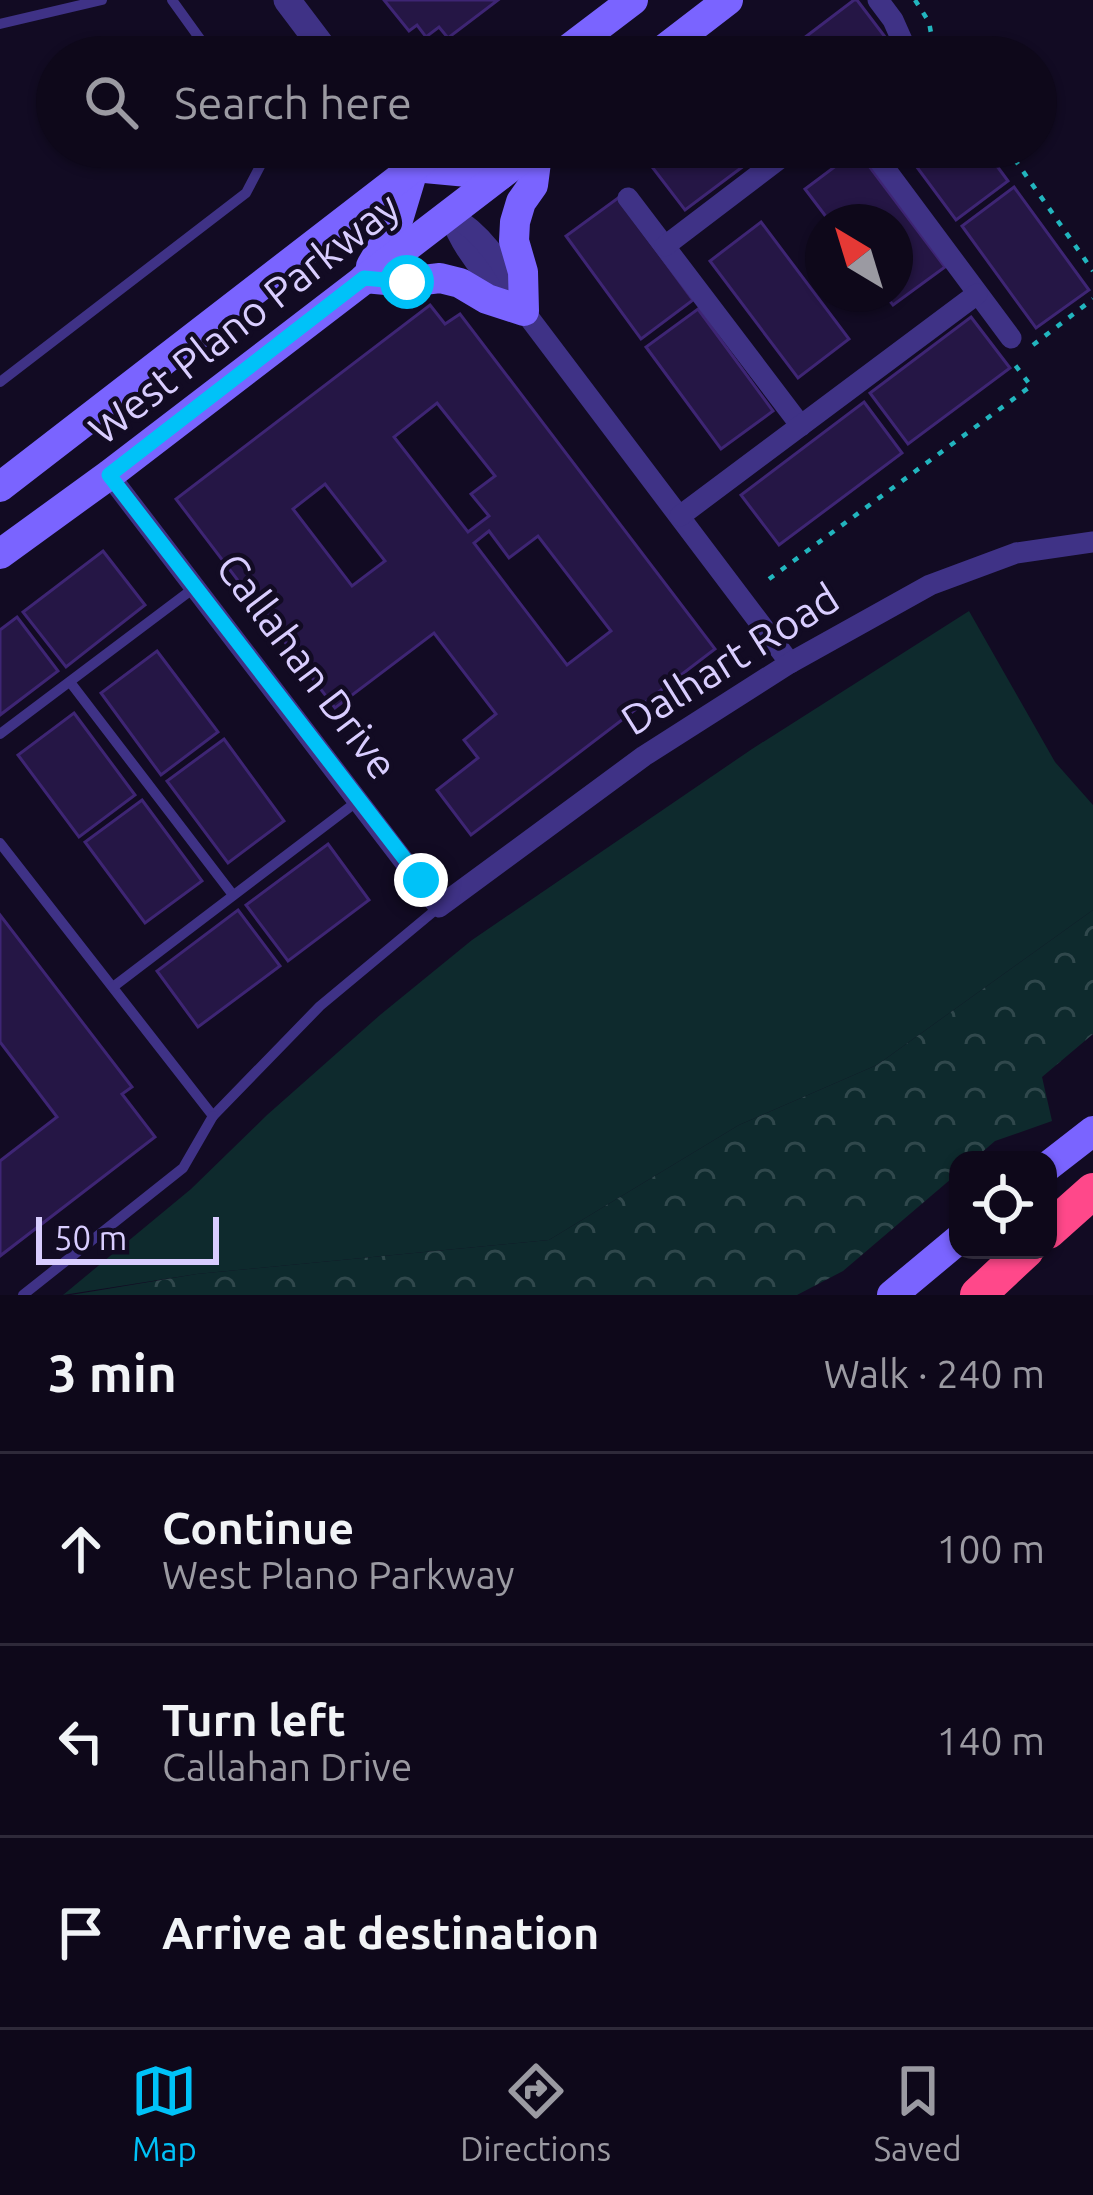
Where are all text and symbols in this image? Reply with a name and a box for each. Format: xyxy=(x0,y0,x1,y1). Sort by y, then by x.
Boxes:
search box xyxy=(36,36,1057,168)
icon: search xyxy=(78,69,144,135)
text: Search here xyxy=(174,77,412,128)
street label: West Plano Parkway xyxy=(80,182,408,453)
north arrow xyxy=(805,204,913,312)
route start xyxy=(380,255,434,309)
street label: Callahan Drive xyxy=(208,544,407,787)
street label: Dalhart Road xyxy=(613,573,847,744)
route end xyxy=(394,853,448,907)
map controls xyxy=(949,1151,1057,1259)
button: locate xyxy=(949,1151,1057,1259)
scale bar xyxy=(36,1211,219,1264)
text: 50 m xyxy=(54,1219,127,1256)
text: 3 min xyxy=(48,1344,177,1402)
text: Walk · 240 m xyxy=(824,1352,1045,1395)
text: Continue xyxy=(162,1502,354,1553)
icon: ahead xyxy=(48,1516,114,1582)
text: 100 m xyxy=(936,1527,1045,1570)
text: West Plano Parkway xyxy=(162,1553,514,1596)
text: Turn left xyxy=(162,1694,346,1745)
icon: left xyxy=(48,1708,114,1774)
text: 140 m xyxy=(936,1719,1045,1762)
text: Callahan Drive xyxy=(162,1745,412,1788)
icon: arrive xyxy=(48,1900,114,1966)
text: Arrive at destination xyxy=(162,1907,599,1958)
tab: Map xyxy=(131,2058,197,2167)
tab: Directions xyxy=(460,2058,611,2167)
tab: Saved xyxy=(874,2058,962,2167)

